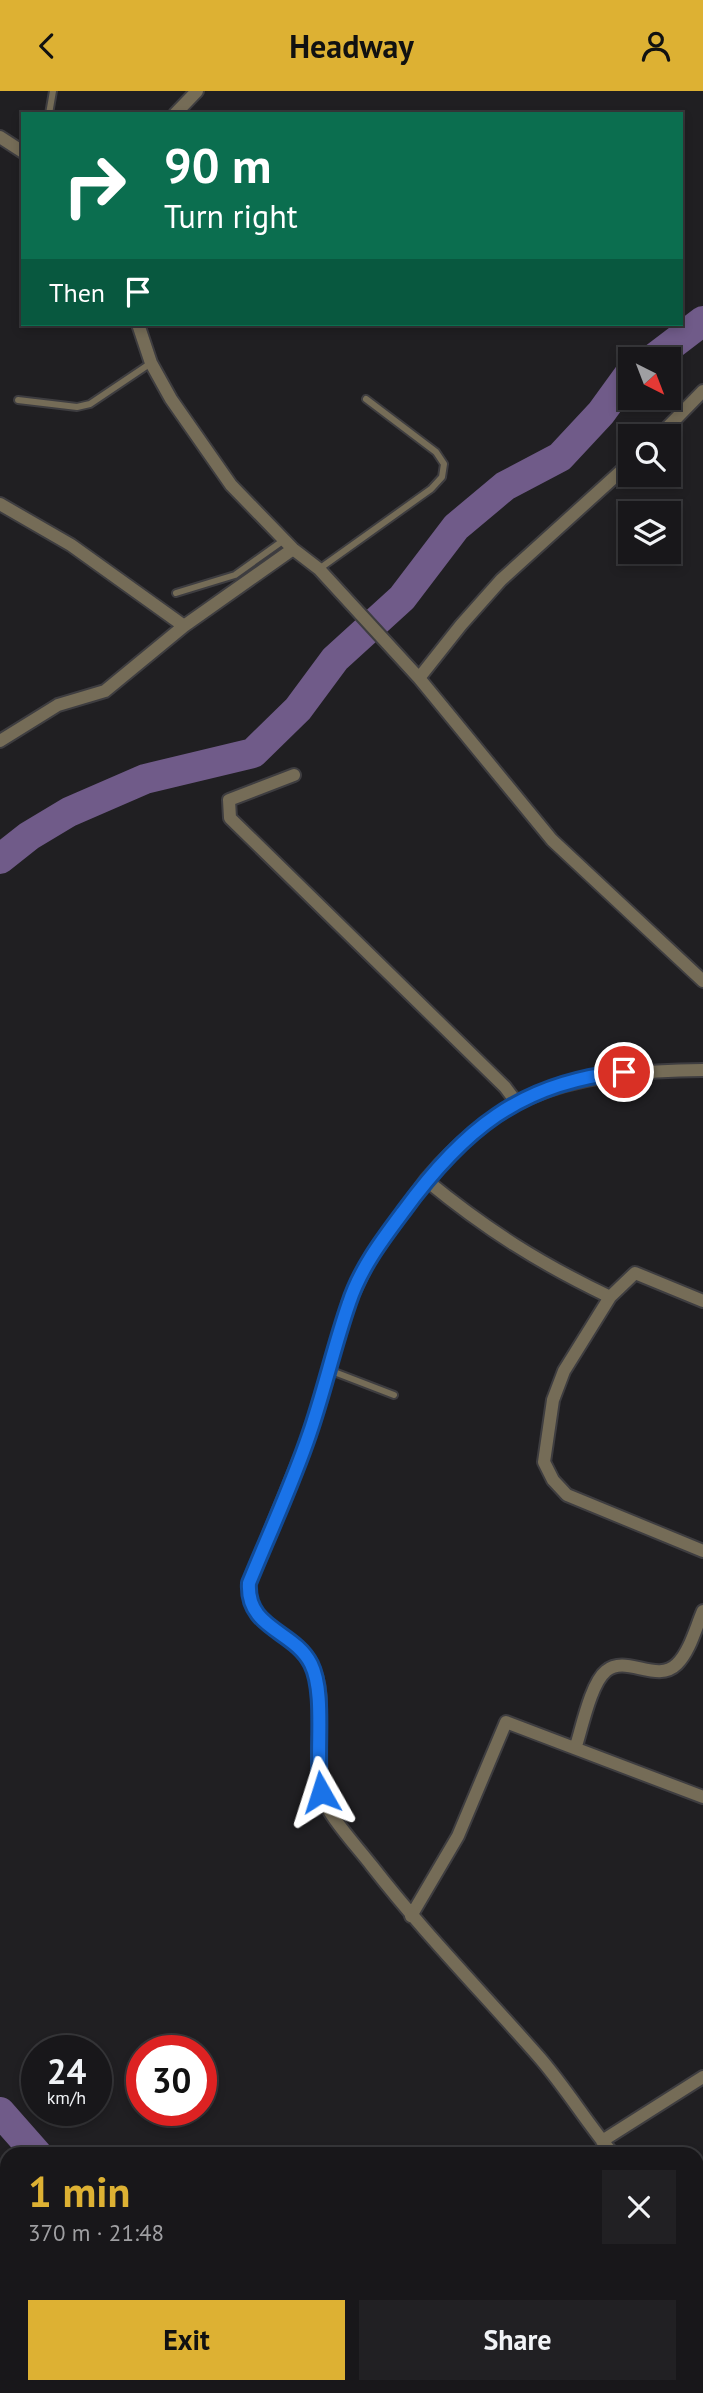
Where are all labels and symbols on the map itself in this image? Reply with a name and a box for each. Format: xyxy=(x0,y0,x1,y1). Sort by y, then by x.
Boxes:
north arrow xyxy=(618,347,681,409)
pin xyxy=(594,1042,654,1102)
position arrow xyxy=(284,1755,358,1829)
speed limit sign: 30 xyxy=(126,2035,217,2126)

